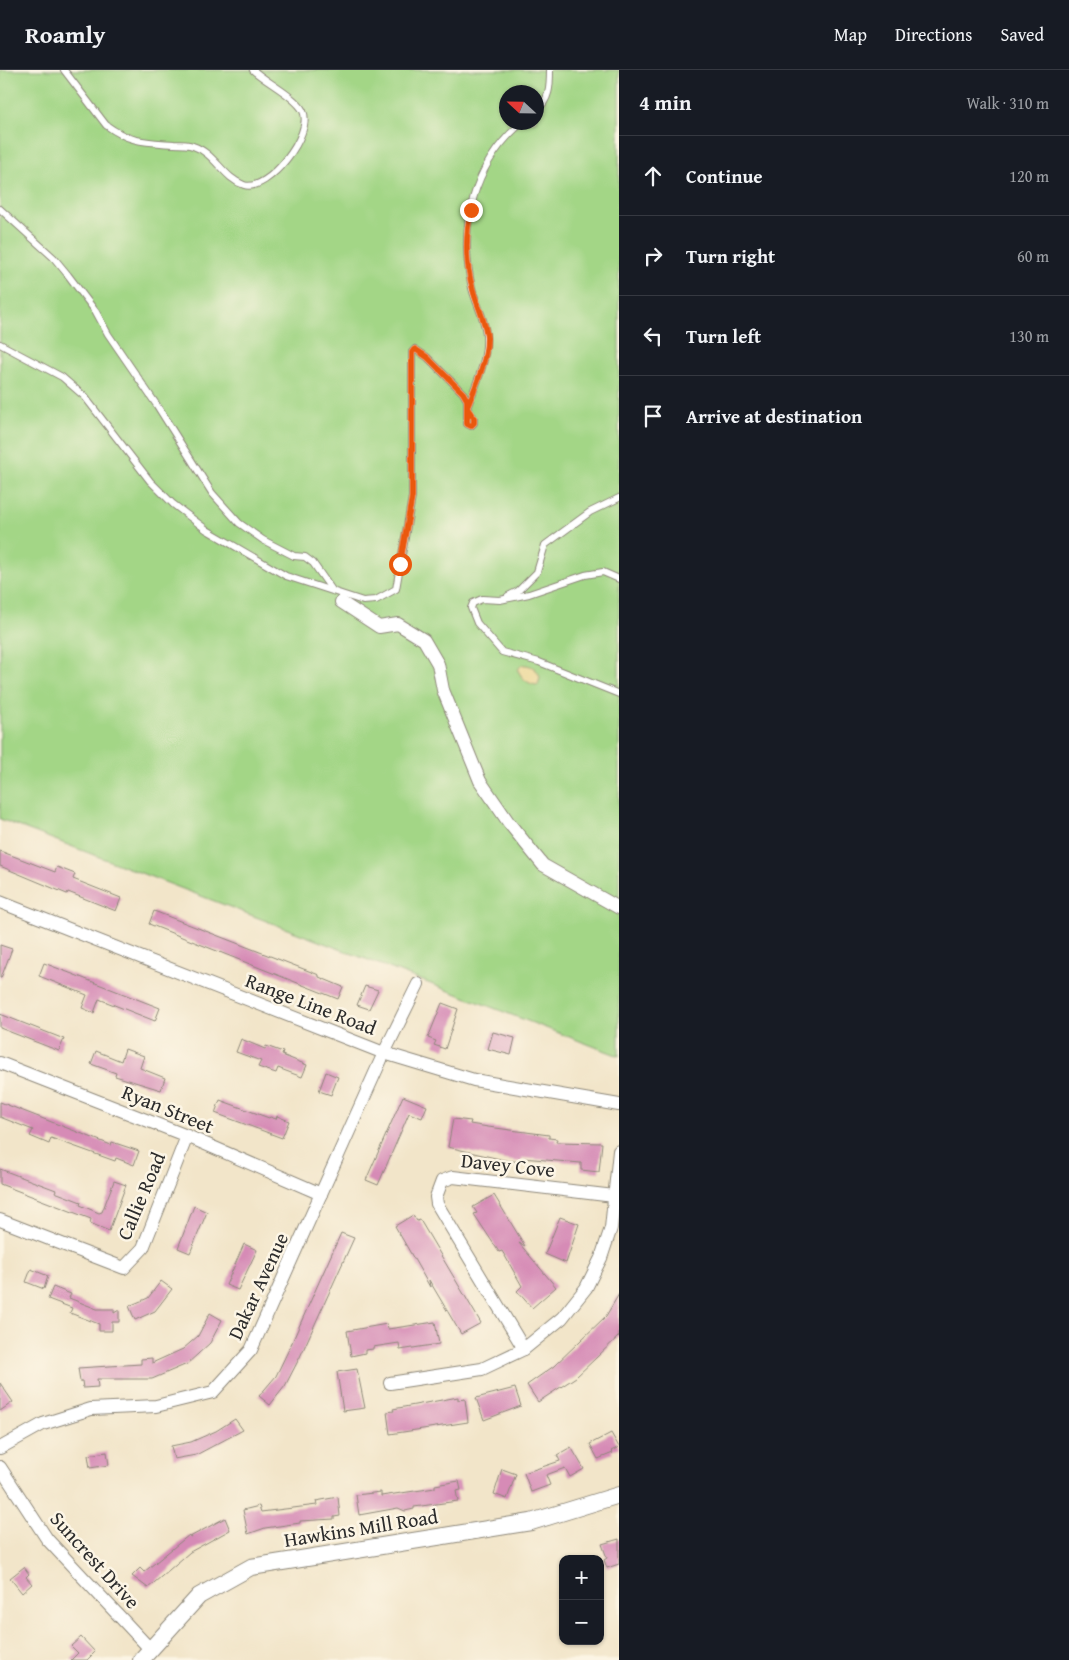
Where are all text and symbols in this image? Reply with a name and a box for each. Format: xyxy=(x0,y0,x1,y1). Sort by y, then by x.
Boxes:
text: Roamly xyxy=(25,17,105,52)
text: Map xyxy=(834,21,867,48)
text: Directions xyxy=(895,21,972,48)
text: Saved xyxy=(1000,21,1044,48)
north arrow xyxy=(499,85,544,130)
text: 4 min xyxy=(639,87,691,118)
text: Walk · 310 m xyxy=(966,91,1049,115)
icon: ahead xyxy=(639,162,667,190)
text: Continue xyxy=(686,162,763,190)
text: 120 m xyxy=(1009,164,1049,188)
route end xyxy=(460,199,483,222)
icon: right xyxy=(639,242,667,270)
text: Turn right xyxy=(686,242,775,270)
text: 60 m xyxy=(1017,244,1049,268)
icon: left xyxy=(639,322,667,350)
text: Turn left xyxy=(686,322,761,350)
text: 130 m xyxy=(1009,324,1049,348)
icon: arrive xyxy=(639,402,667,430)
text: Arrive at destination xyxy=(686,402,862,430)
route start xyxy=(389,553,412,576)
street label: Range Line Road xyxy=(241,965,381,1042)
street label: Ryan Street xyxy=(118,1077,219,1140)
street label: Davey Cove xyxy=(460,1145,556,1184)
street label: Callie Road xyxy=(109,1147,172,1244)
street label: Dakar Avenue xyxy=(220,1227,295,1344)
street label: Hawkins Mill Road xyxy=(282,1501,440,1554)
street label: Suncrest Drive xyxy=(44,1505,147,1615)
map controls xyxy=(559,1555,604,1645)
button: + xyxy=(559,1555,604,1600)
button: − xyxy=(559,1600,604,1645)

